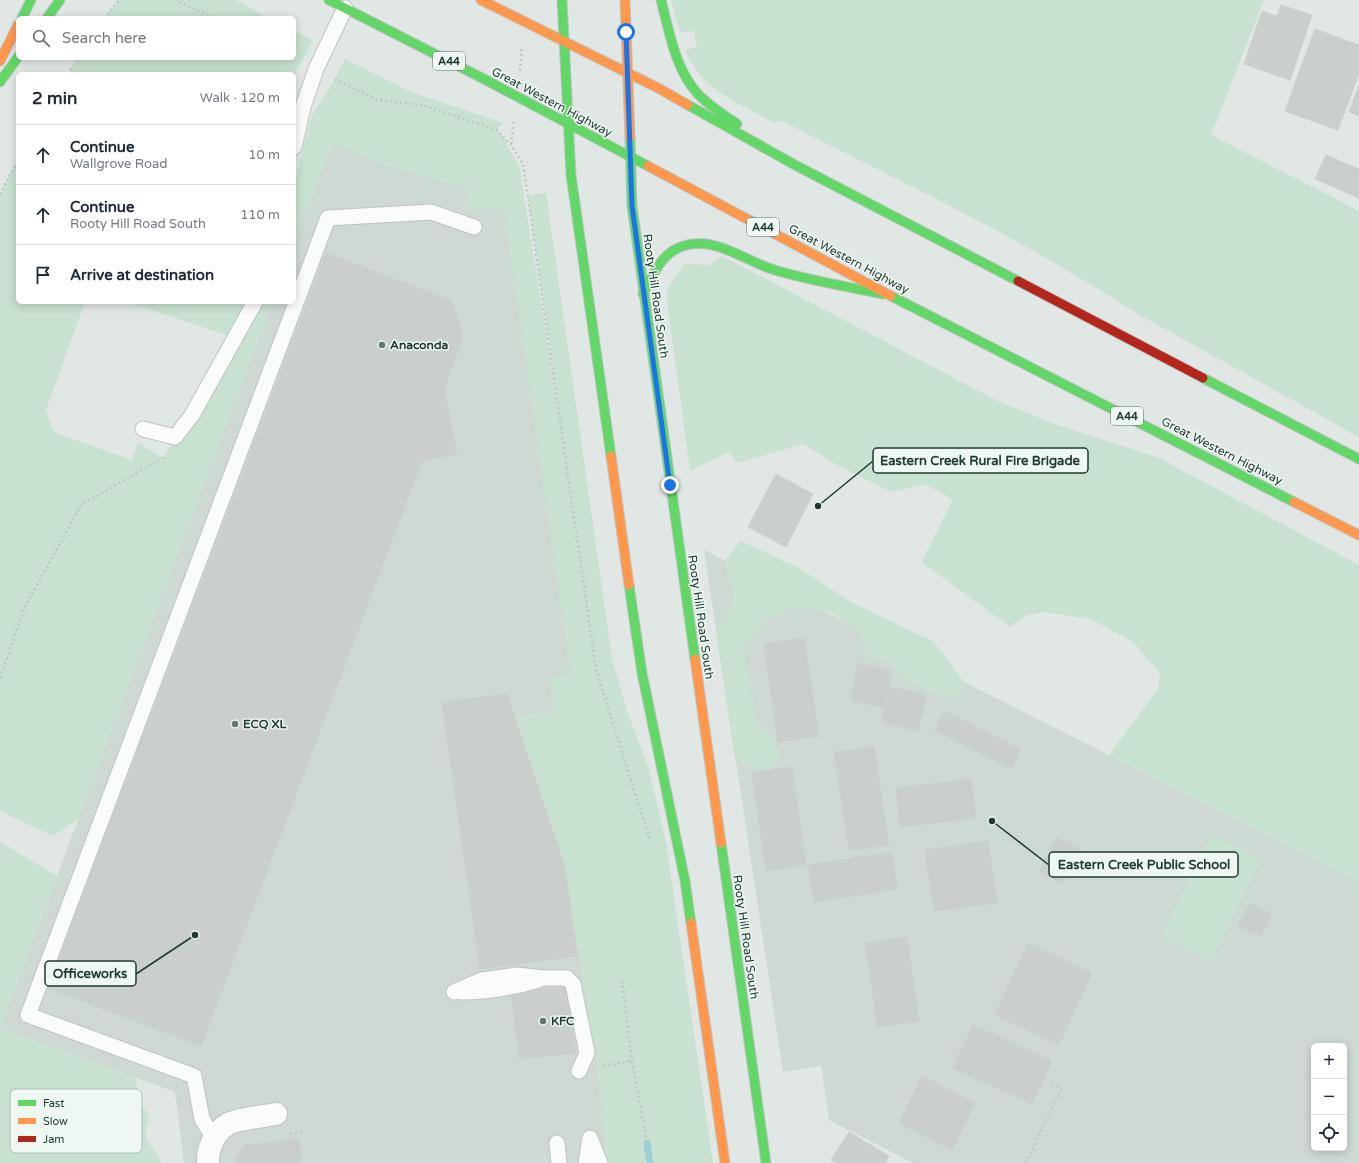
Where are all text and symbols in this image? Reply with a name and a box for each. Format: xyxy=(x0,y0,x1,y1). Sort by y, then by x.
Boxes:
search box xyxy=(16,16,296,60)
route start xyxy=(617,23,635,41)
icon: search xyxy=(30,27,52,49)
text: Search here xyxy=(62,29,146,47)
road number: A44 xyxy=(433,52,465,70)
street label: Great Western Highway xyxy=(489,64,615,140)
text: 2 min xyxy=(32,88,77,109)
text: Walk · 120 m xyxy=(200,90,280,106)
text: Continue xyxy=(70,138,134,156)
icon: ahead xyxy=(32,144,54,166)
text: 10 m xyxy=(248,147,280,163)
text: Wallgrove Road xyxy=(70,156,167,172)
text: Continue xyxy=(70,198,134,216)
icon: ahead xyxy=(32,204,54,226)
text: 110 m xyxy=(240,207,280,223)
text: Rooty Hill Road South xyxy=(70,216,206,232)
road number: A44 xyxy=(747,218,779,236)
street label: Great Western Highway xyxy=(786,221,912,297)
street label: Rooty Hill Road South xyxy=(640,233,672,359)
icon: arrive xyxy=(32,264,54,286)
text: Arrive at destination xyxy=(70,266,214,284)
place label: Anaconda xyxy=(390,338,448,352)
marker: Anaconda xyxy=(377,340,387,350)
road number: A44 xyxy=(1111,407,1143,425)
street label: Great Western Highway xyxy=(1159,414,1285,488)
callout: Eastern Creek Rural Fire Brigade xyxy=(873,448,1088,473)
text: Eastern Creek Rural Fire Brigade xyxy=(880,453,1081,469)
route end xyxy=(661,476,679,494)
street label: Rooty Hill Road South xyxy=(685,554,717,680)
place label: ECQ XL xyxy=(243,717,287,731)
marker: ECQ XL xyxy=(230,719,240,729)
callout: Eastern Creek Public School xyxy=(1049,852,1238,877)
text: Eastern Creek Public School xyxy=(1058,857,1230,873)
street label: Rooty Hill Road South xyxy=(730,874,762,1000)
callout: Officeworks xyxy=(45,961,136,986)
text: Officeworks xyxy=(53,966,127,982)
place label: KFC xyxy=(551,1014,575,1028)
marker: KFC xyxy=(538,1016,548,1026)
map controls xyxy=(1311,1043,1347,1151)
button: + xyxy=(1311,1043,1347,1079)
button: − xyxy=(1311,1079,1347,1115)
legend xyxy=(10,1089,142,1153)
text: Fast xyxy=(43,1097,64,1110)
text: Slow xyxy=(43,1115,68,1128)
button: locate xyxy=(1311,1115,1347,1151)
text: Jam xyxy=(43,1133,64,1146)

